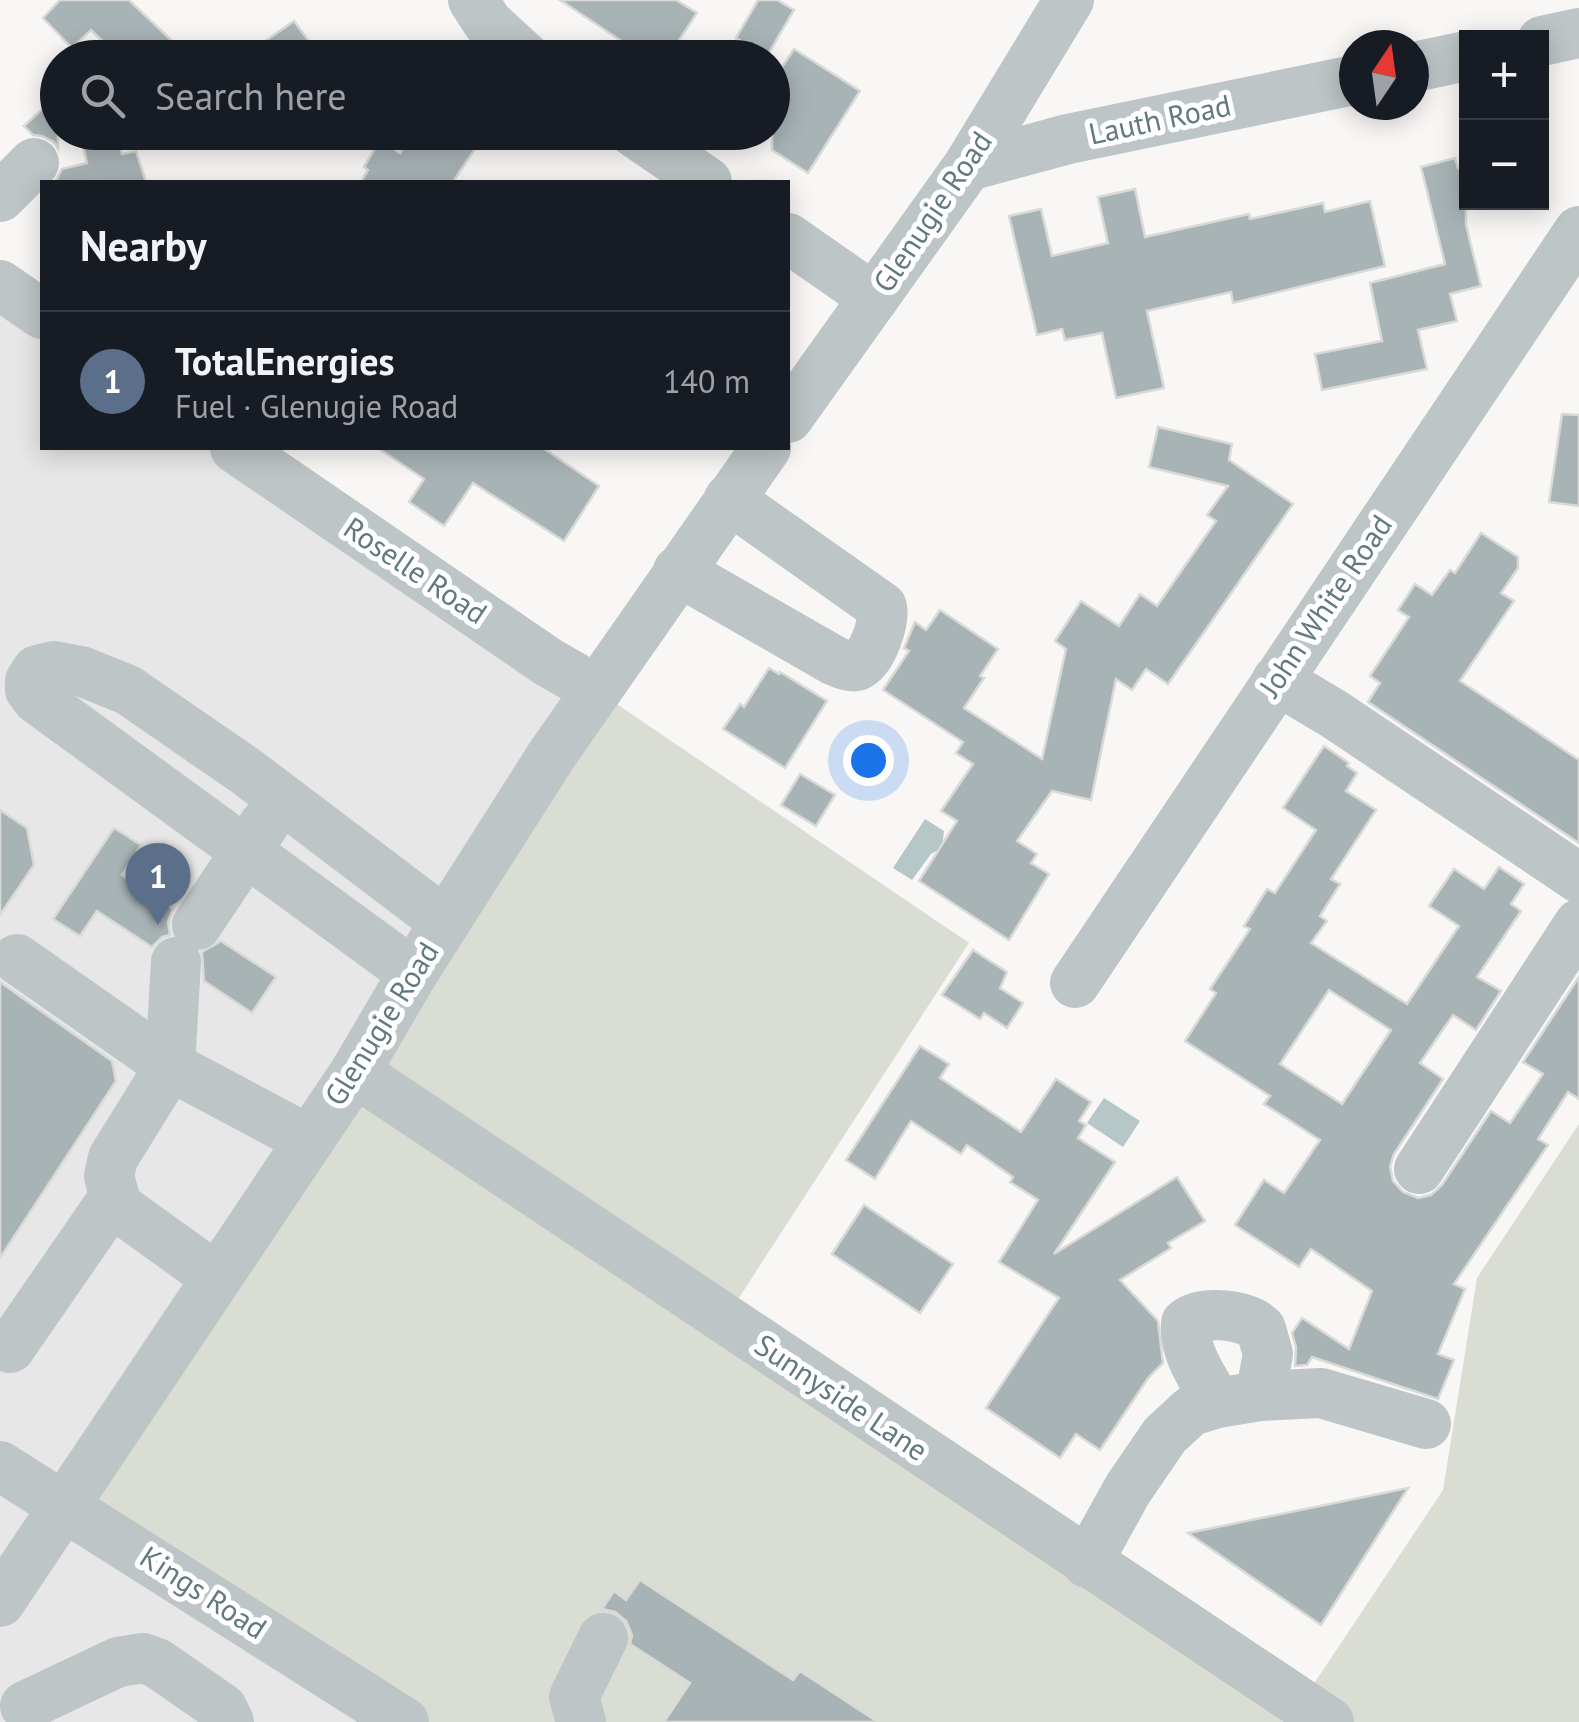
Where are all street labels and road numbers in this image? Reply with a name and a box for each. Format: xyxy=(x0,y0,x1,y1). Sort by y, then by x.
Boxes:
street label: Lauth Road xyxy=(1085,84,1234,153)
street label: Glenugie Road xyxy=(864,123,1000,299)
street label: John White Road xyxy=(1248,507,1400,705)
street label: Roselle Road xyxy=(337,508,495,632)
street label: Glenugie Road xyxy=(315,934,447,1112)
street label: Sunnyside Lane xyxy=(748,1325,936,1469)
street label: Kings Road xyxy=(133,1536,274,1647)

